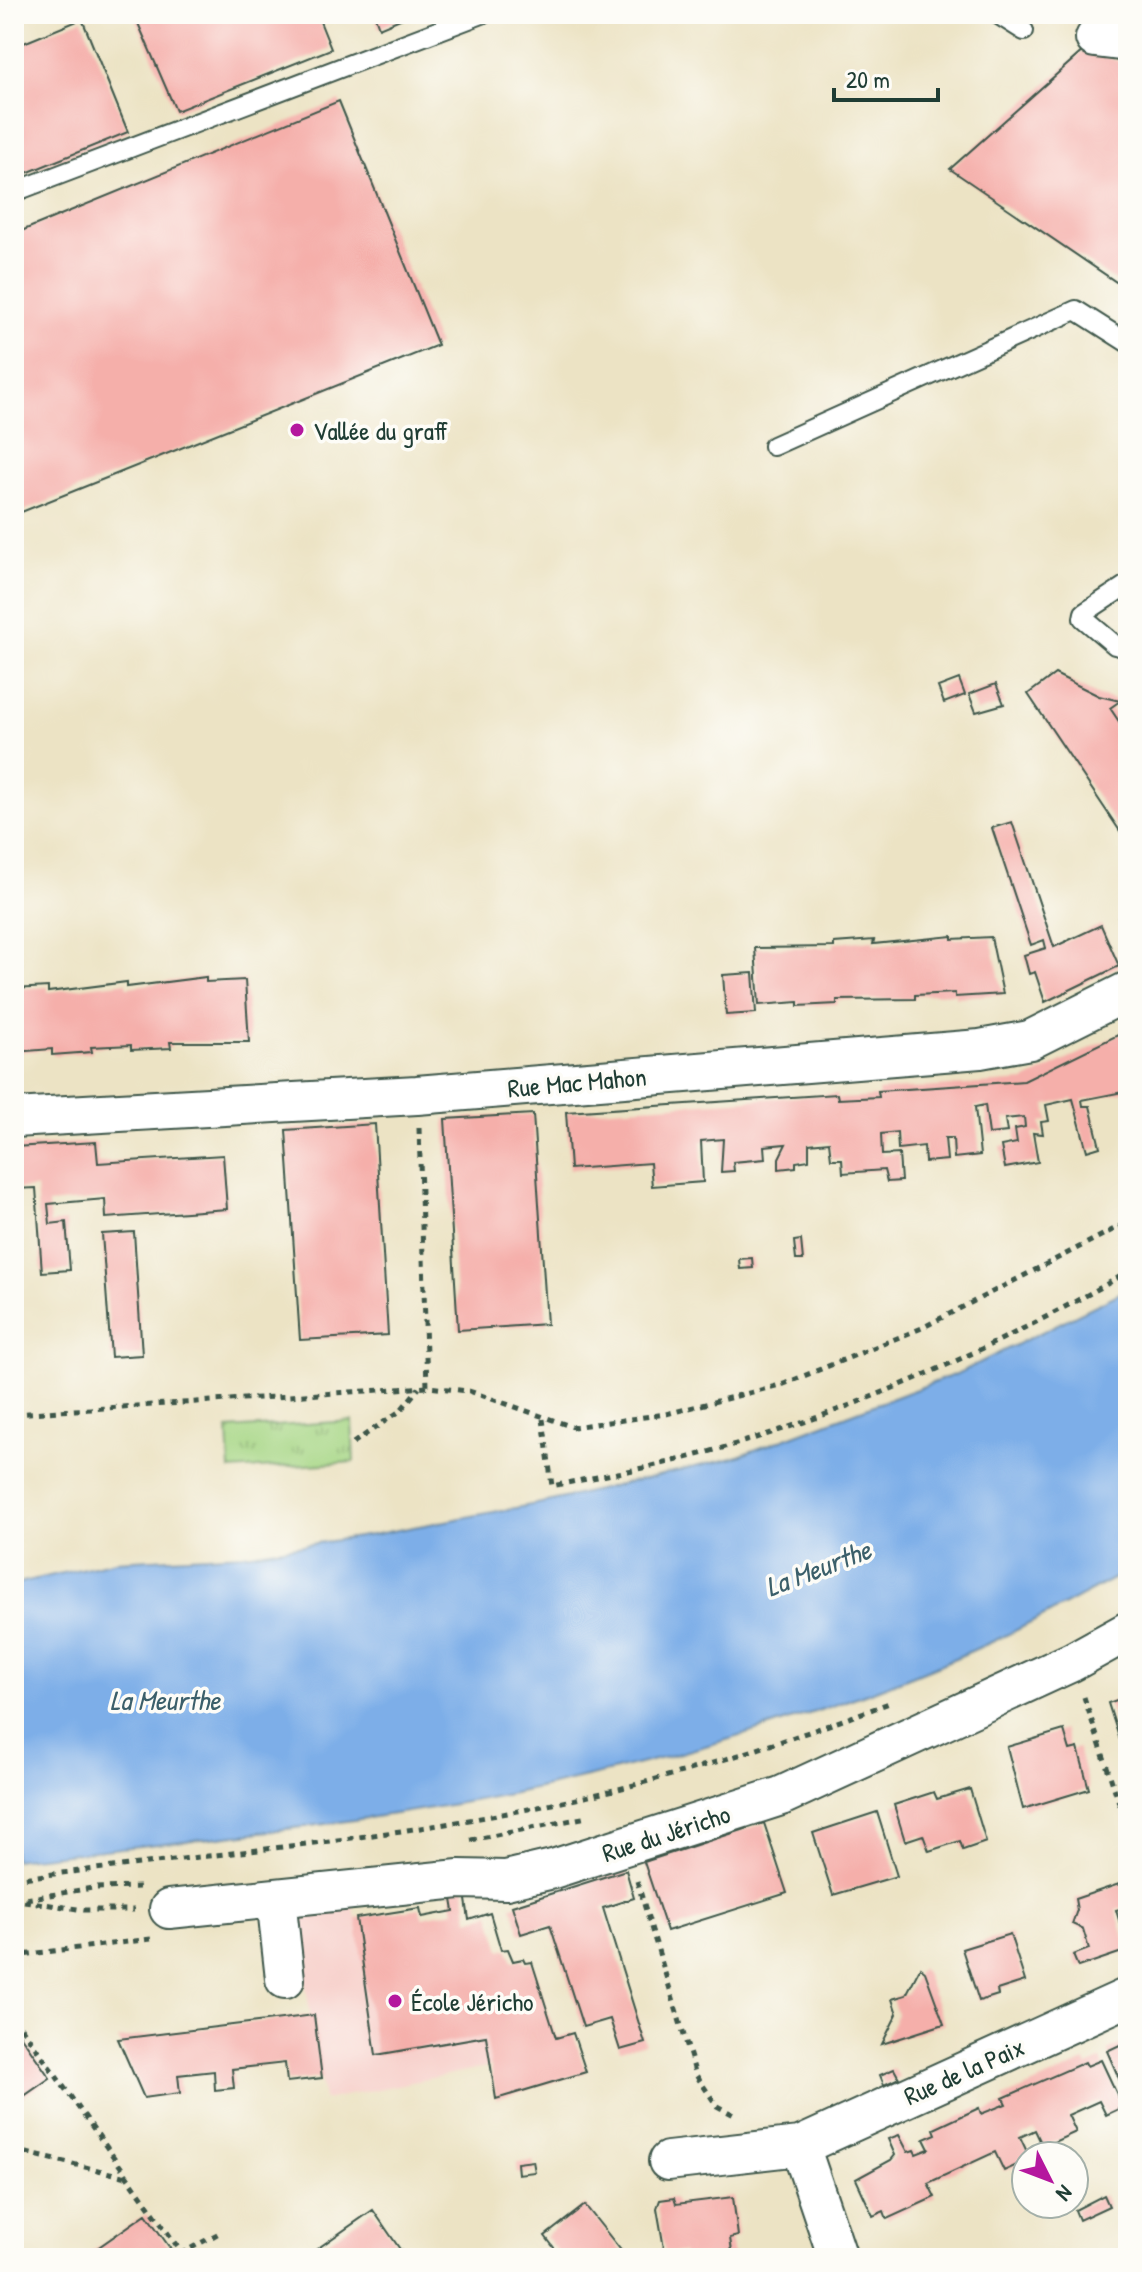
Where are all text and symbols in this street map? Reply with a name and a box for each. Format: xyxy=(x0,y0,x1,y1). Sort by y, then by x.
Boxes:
scale bar xyxy=(834,52,938,102)
text: 20 m xyxy=(846,63,890,95)
place label: Vallée du graff xyxy=(313,413,448,448)
marker: Vallée du graff xyxy=(288,421,306,439)
street label: Rue Mac Mahon xyxy=(506,1059,648,1105)
water label: La Meurthe xyxy=(760,1530,878,1605)
water label: La Meurthe xyxy=(110,1681,222,1719)
street label: Rue du Jéricho xyxy=(598,1796,734,1870)
place label: École Jéricho xyxy=(411,1984,534,2019)
marker: École Jéricho xyxy=(386,1992,404,2010)
street label: Rue de la Paix xyxy=(898,2029,1030,2113)
north arrow xyxy=(1010,2140,1090,2220)
text: N xyxy=(1050,2179,1080,2208)

